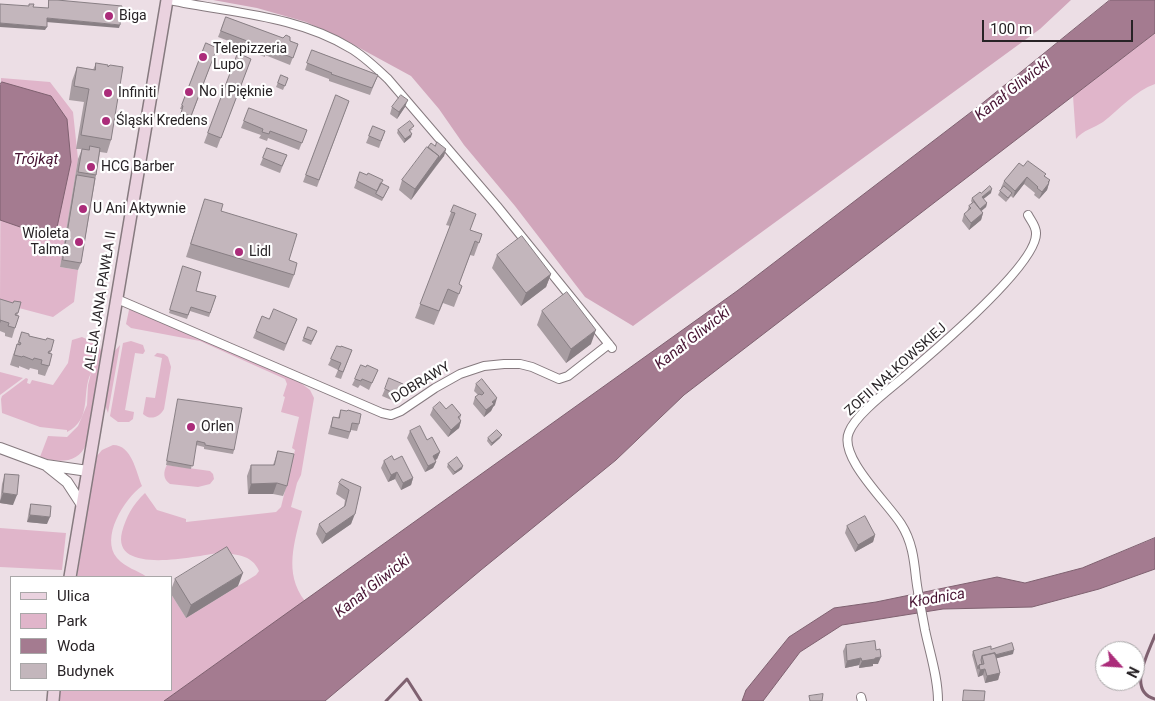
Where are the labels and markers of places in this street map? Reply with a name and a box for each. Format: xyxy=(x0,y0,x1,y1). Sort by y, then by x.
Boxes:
place label: Biga xyxy=(119,8,147,24)
marker: Biga xyxy=(103,10,115,22)
place label: Telepizzeria Lupo xyxy=(213,41,287,74)
marker: Telepizzeria Lupo xyxy=(197,51,209,63)
place label: No i Pięknie xyxy=(199,84,273,100)
place label: Infiniti xyxy=(118,85,156,101)
marker: No i Pięknie xyxy=(183,86,195,98)
marker: Infiniti xyxy=(102,87,114,99)
place label: Śląski Kredens xyxy=(116,113,208,129)
marker: Śląski Kredens xyxy=(100,115,112,127)
place label: HCG Barber xyxy=(101,159,174,175)
marker: HCG Barber xyxy=(85,161,97,173)
place label: U Ani Aktywnie xyxy=(93,201,186,217)
marker: U Ani Aktywnie xyxy=(77,203,89,215)
place label: Wioleta Talma xyxy=(22,226,69,258)
marker: Wioleta Talma xyxy=(73,236,85,248)
place label: Lidl xyxy=(249,244,271,260)
marker: Lidl xyxy=(233,246,245,258)
place label: Orlen xyxy=(201,419,234,435)
marker: Orlen xyxy=(185,421,197,433)

